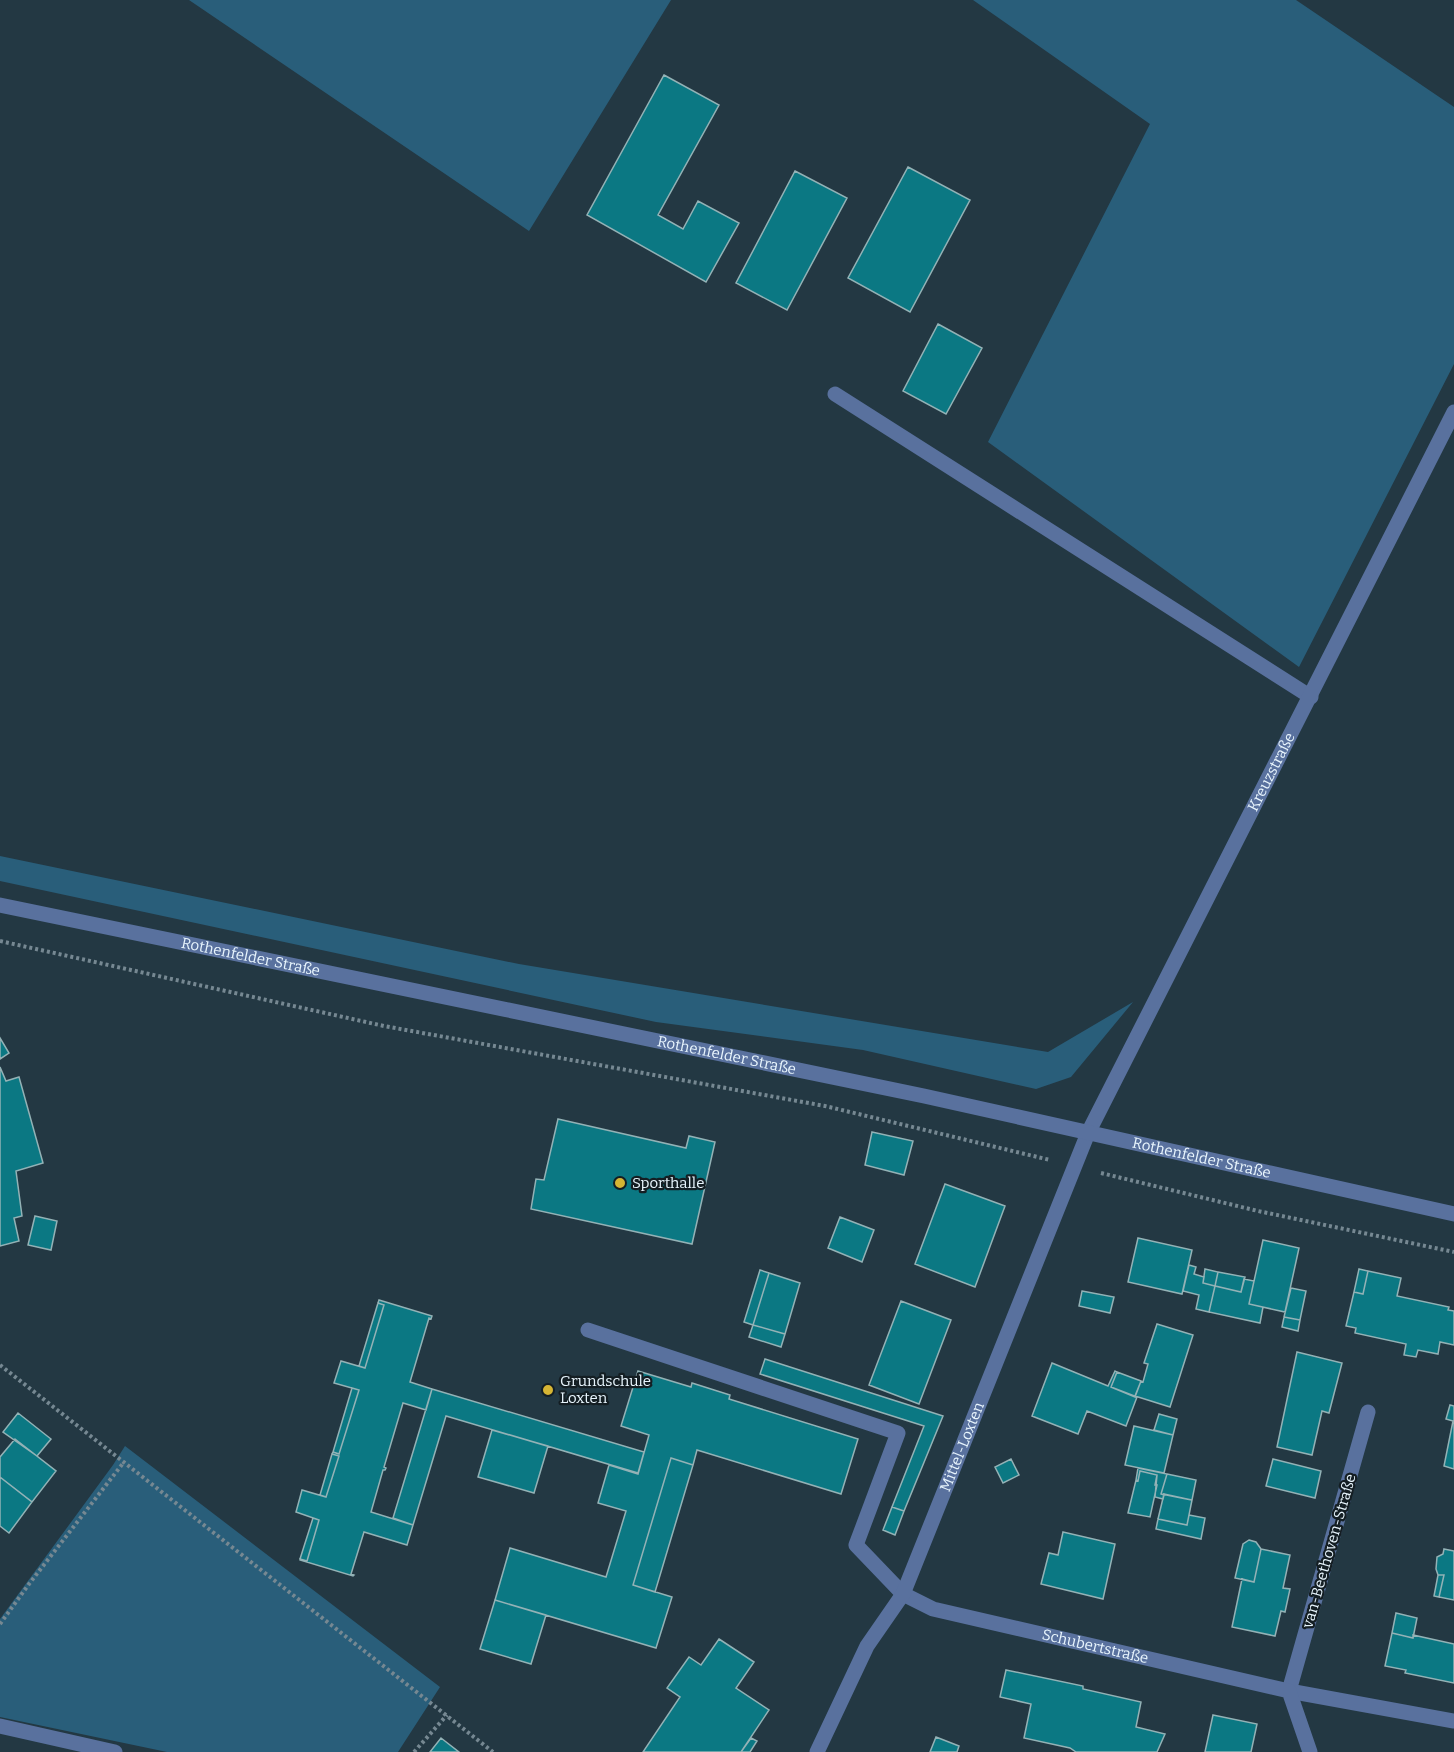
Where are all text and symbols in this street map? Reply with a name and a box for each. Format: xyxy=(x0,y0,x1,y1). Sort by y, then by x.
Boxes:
street label: Kreuzstraße xyxy=(1244,730,1299,814)
street label: Rothenfelder Straße xyxy=(180,934,322,980)
street label: Rothenfelder Straße xyxy=(656,1032,798,1078)
street label: Rothenfelder Straße xyxy=(1131,1134,1273,1182)
place label: Sporthalle xyxy=(632,1174,704,1192)
marker: Sporthalle xyxy=(613,1176,627,1190)
place label: Grundschule Loxten xyxy=(560,1372,651,1407)
marker: Grundschule Loxten xyxy=(541,1383,555,1397)
street label: Mittel-Loxten xyxy=(936,1399,988,1494)
street label: van-Beethoven-Straße xyxy=(1298,1472,1360,1631)
street label: Schubertstraße xyxy=(1040,1625,1150,1667)

